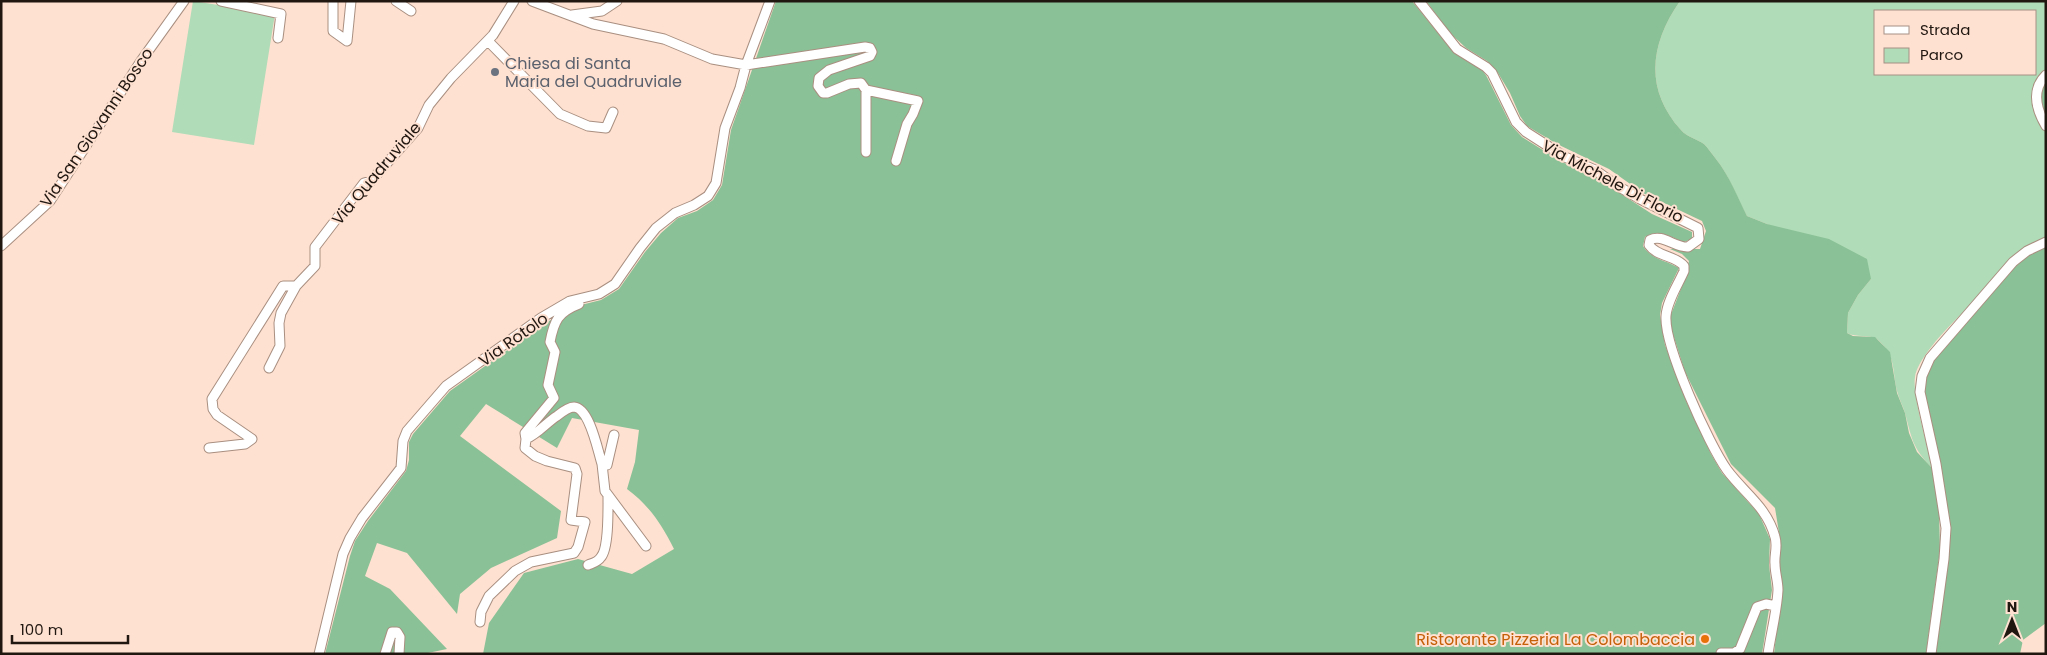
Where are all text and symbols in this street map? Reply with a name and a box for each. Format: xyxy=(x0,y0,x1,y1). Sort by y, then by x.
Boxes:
legend xyxy=(1874,10,2037,75)
text: Strada xyxy=(1920,19,1970,40)
street label: Via San Giovanni Bosco xyxy=(34,43,159,212)
text: Parco xyxy=(1920,44,1963,65)
place label: Chiesa di Santa Maria del Quadruviale xyxy=(505,52,682,93)
marker: Chiesa di Santa Maria del Quadruviale xyxy=(489,66,501,78)
street label: Via Quadruviale xyxy=(326,117,426,230)
street label: Via Michele Di Florio xyxy=(1538,134,1688,229)
street label: Via Rotolo xyxy=(474,307,553,372)
north arrow xyxy=(1987,595,2037,645)
text: N xyxy=(2007,597,2017,617)
scale bar xyxy=(12,612,129,644)
text: 100 m xyxy=(20,619,63,640)
place label: Ristorante Pizzeria La Colombaccia xyxy=(1416,628,1695,651)
marker: Ristorante Pizzeria La Colombaccia xyxy=(1699,633,1711,645)

